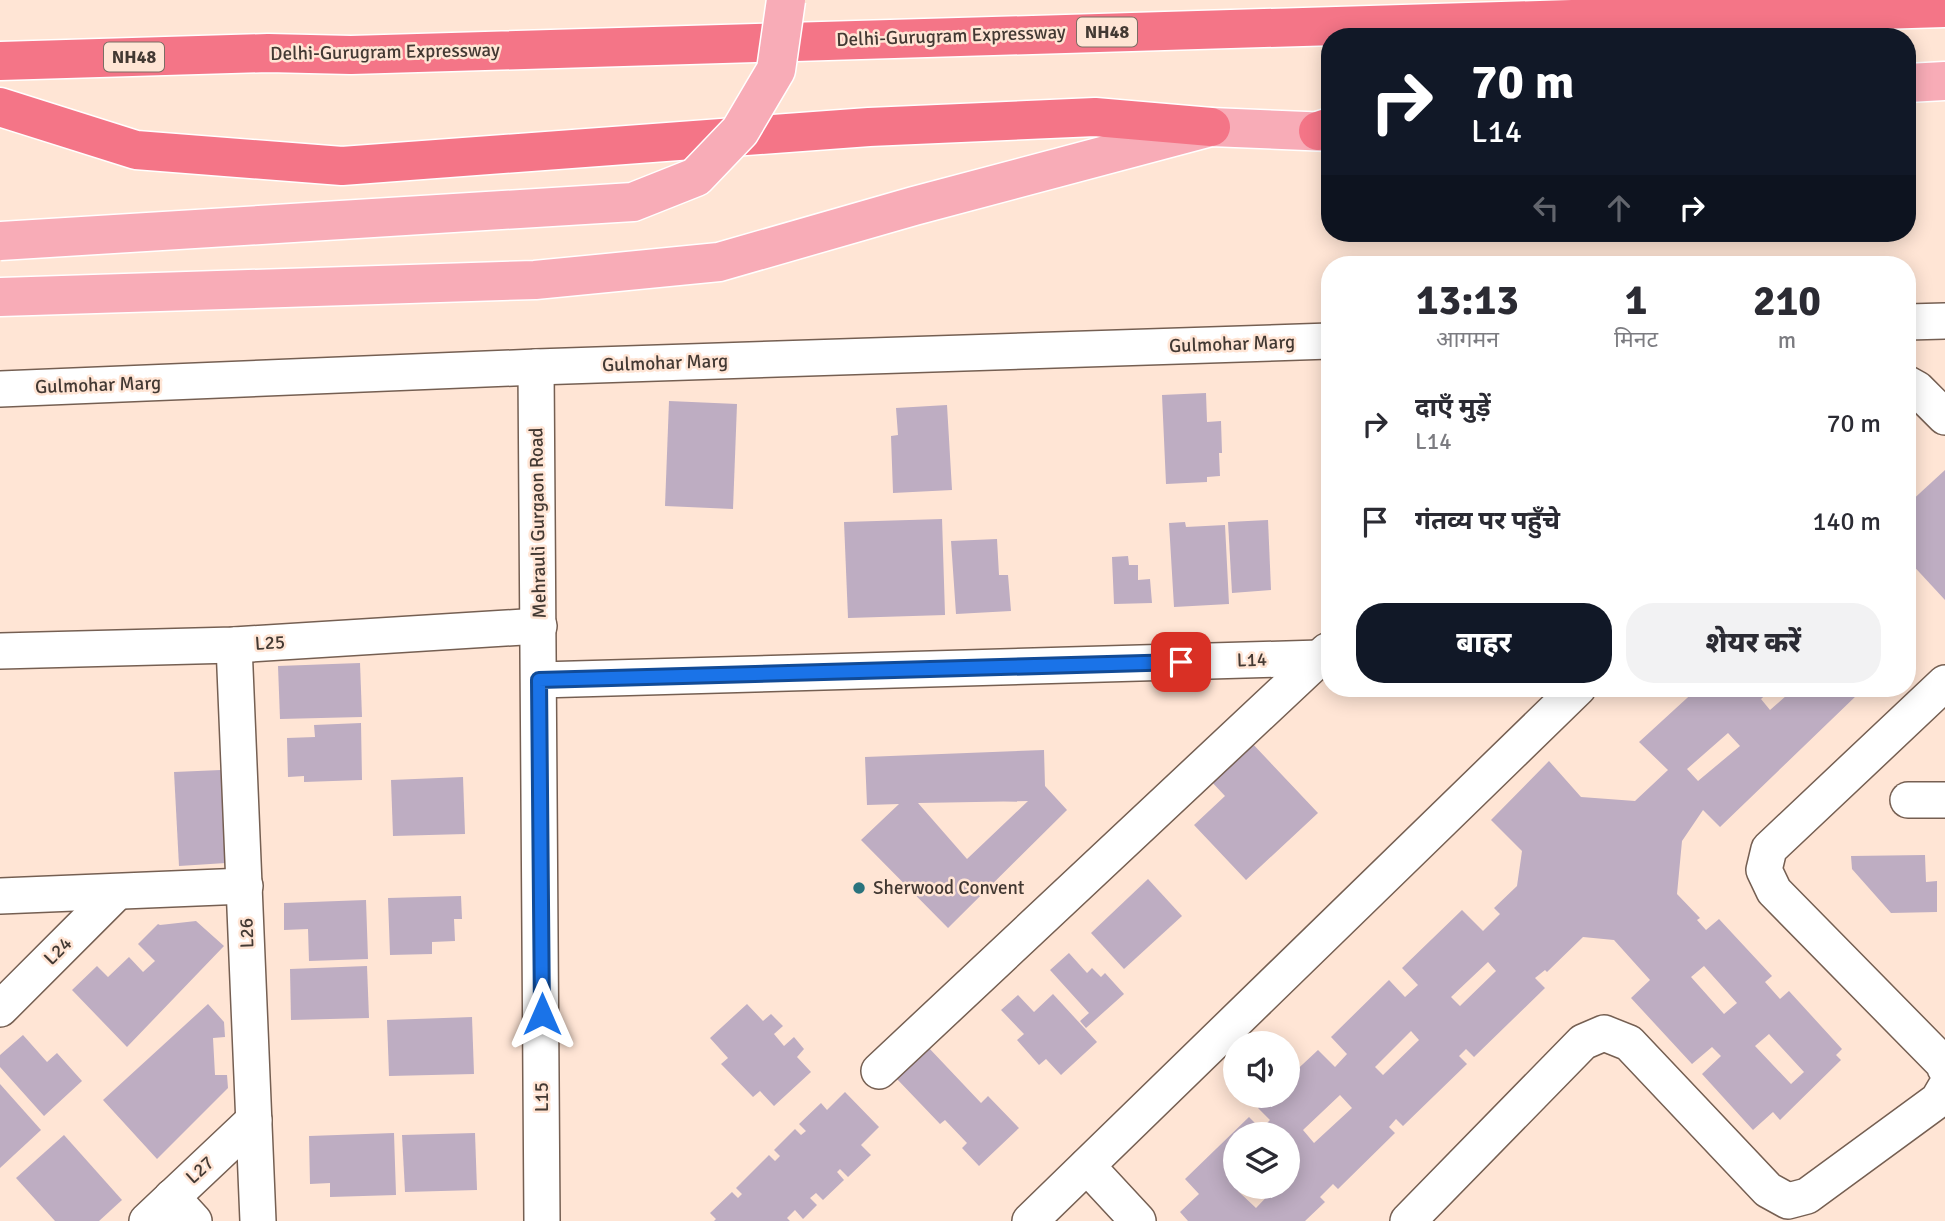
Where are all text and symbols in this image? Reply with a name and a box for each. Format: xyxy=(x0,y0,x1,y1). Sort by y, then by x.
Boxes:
road number: NH48 xyxy=(1077,17,1137,46)
street label: Delhi-Gurugram Expressway xyxy=(836,20,1066,52)
street label: Delhi-Gurugram Expressway xyxy=(270,38,500,66)
road number: NH48 xyxy=(104,42,164,72)
text: 70 m xyxy=(1471,52,1574,112)
icon: right xyxy=(1356,56,1447,147)
text: L14 xyxy=(1471,112,1522,151)
icon: left xyxy=(1527,189,1565,227)
icon: ahead xyxy=(1600,189,1638,227)
icon: right xyxy=(1673,189,1711,227)
text: 13:13 xyxy=(1416,275,1519,326)
text: 1 xyxy=(1625,275,1647,326)
text: 210 xyxy=(1753,276,1821,327)
text: आगमन xyxy=(1436,325,1499,354)
text: मिनट xyxy=(1614,325,1658,354)
text: m xyxy=(1778,326,1796,355)
street label: Gulmohar Marg xyxy=(1169,330,1295,358)
street label: Gulmohar Marg xyxy=(602,349,728,377)
street label: Gulmohar Marg xyxy=(35,371,161,399)
text: दाएँ मुड़ें xyxy=(1415,392,1491,424)
icon: right xyxy=(1356,405,1394,443)
text: 70 m xyxy=(1826,408,1881,440)
street label: Mehrauli Gurgaon Road xyxy=(524,427,552,619)
text: L14 xyxy=(1415,427,1452,456)
icon: arrive xyxy=(1356,503,1394,541)
text: गंतव्य पर पहुँचे xyxy=(1415,505,1560,537)
text: 140 m xyxy=(1812,506,1881,538)
button: बाहर xyxy=(1356,603,1612,683)
button: शेयर करें xyxy=(1626,603,1881,683)
street label: L25 xyxy=(254,630,286,656)
pin xyxy=(1151,632,1211,692)
icon: arrive xyxy=(1162,643,1200,681)
street label: L14 xyxy=(1236,647,1268,673)
place label: Sherwood Convent xyxy=(873,876,1025,900)
marker: Sherwood Convent xyxy=(851,880,867,896)
street label: L26 xyxy=(234,917,260,949)
street label: L24 xyxy=(39,932,77,970)
position arrow xyxy=(505,977,579,1051)
map controls xyxy=(1223,1031,1300,1199)
button: sound xyxy=(1223,1031,1300,1108)
street label: L15 xyxy=(530,1082,554,1112)
button: layers xyxy=(1223,1122,1300,1199)
street label: L27 xyxy=(181,1151,219,1189)

